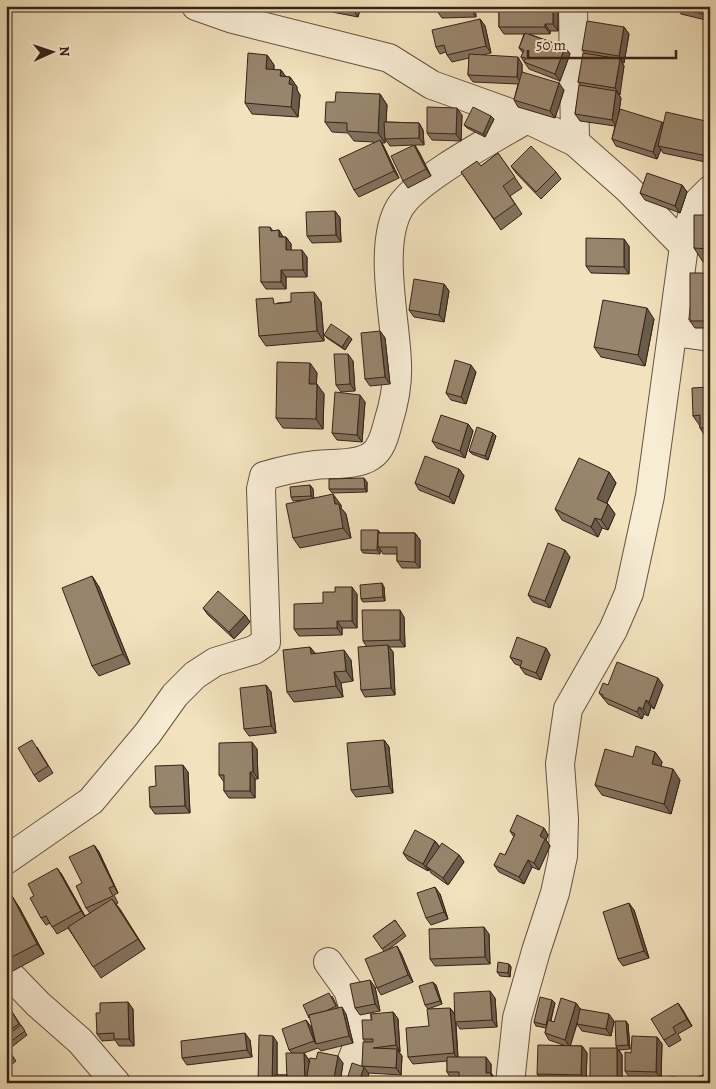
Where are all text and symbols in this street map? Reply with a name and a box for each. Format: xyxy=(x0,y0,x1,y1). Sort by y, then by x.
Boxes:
north arrow xyxy=(28,28,78,78)
scale bar xyxy=(528,28,676,60)
text: 50 m xyxy=(536,35,566,55)
text: N xyxy=(55,46,74,57)

